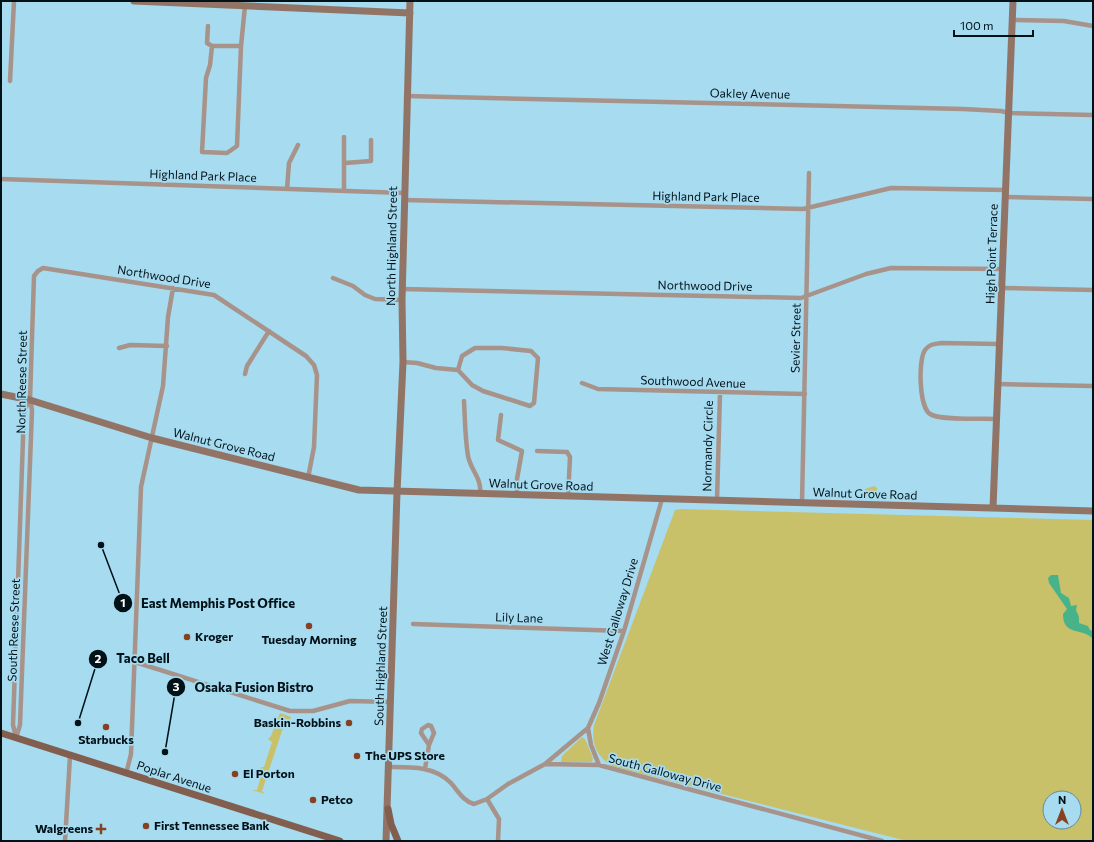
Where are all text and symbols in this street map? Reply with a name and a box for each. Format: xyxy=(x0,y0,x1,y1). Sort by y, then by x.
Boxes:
scale bar xyxy=(954,12,1033,38)
text: 100 m xyxy=(960,18,994,32)
street label: Oakley Avenue xyxy=(710,85,790,101)
street label: Highland Park Place xyxy=(149,166,257,184)
street label: North Highland Street xyxy=(383,186,399,306)
street label: Highland Park Place xyxy=(652,188,760,204)
street label: High Point Terrace xyxy=(982,203,1000,304)
street label: Northwood Drive xyxy=(116,262,212,290)
street label: Northwood Drive xyxy=(658,277,752,293)
street label: Sevier Street xyxy=(787,303,803,373)
street label: North Reese Street xyxy=(13,330,29,434)
street label: Southwood Avenue xyxy=(640,372,746,390)
street label: Normandy Circle xyxy=(699,400,715,492)
street label: Walnut Grove Road xyxy=(172,425,277,463)
street label: Walnut Grove Road xyxy=(488,475,594,493)
street label: Walnut Grove Road xyxy=(812,484,918,502)
street label: West Galloway Drive xyxy=(594,556,640,667)
street label: South Reese Street xyxy=(4,578,22,682)
callout: East Memphis Post Office xyxy=(113,591,303,616)
text: 1 xyxy=(120,595,126,609)
text: East Memphis Post Office xyxy=(141,595,295,611)
street label: South Highland Street xyxy=(371,606,389,726)
street label: Lily Lane xyxy=(495,609,543,625)
marker: Tuesday Morning xyxy=(304,621,314,631)
place label: Kroger xyxy=(195,629,233,643)
marker: Kroger xyxy=(182,632,192,642)
place label: Tuesday Morning xyxy=(261,632,357,646)
callout: Taco Bell xyxy=(88,646,178,671)
text: Taco Bell xyxy=(116,650,170,666)
text: 2 xyxy=(95,651,102,665)
callout: Osaka Fusion Bistro xyxy=(166,675,321,700)
text: 3 xyxy=(173,679,180,693)
text: Osaka Fusion Bistro xyxy=(194,679,314,695)
place label: Baskin-Robbins xyxy=(254,715,341,729)
marker: Baskin-Robbins xyxy=(344,718,354,728)
marker: Starbucks xyxy=(101,722,111,732)
place label: Starbucks xyxy=(78,732,134,746)
place label: The UPS Store xyxy=(365,748,445,762)
street label: South Galloway Drive xyxy=(607,750,723,794)
marker: The UPS Store xyxy=(352,751,362,761)
street label: Poplar Avenue xyxy=(135,757,214,795)
place label: El Porton xyxy=(243,766,295,780)
marker: El Porton xyxy=(230,769,240,779)
north arrow xyxy=(1042,790,1082,830)
place label: Petco xyxy=(321,792,353,806)
text: N xyxy=(1058,793,1066,806)
marker: Petco xyxy=(308,795,318,805)
place label: First Tennessee Bank xyxy=(154,818,270,832)
place label: Walgreens xyxy=(35,821,93,835)
marker: First Tennessee Bank xyxy=(141,821,151,831)
marker: Walgreens xyxy=(96,824,106,834)

